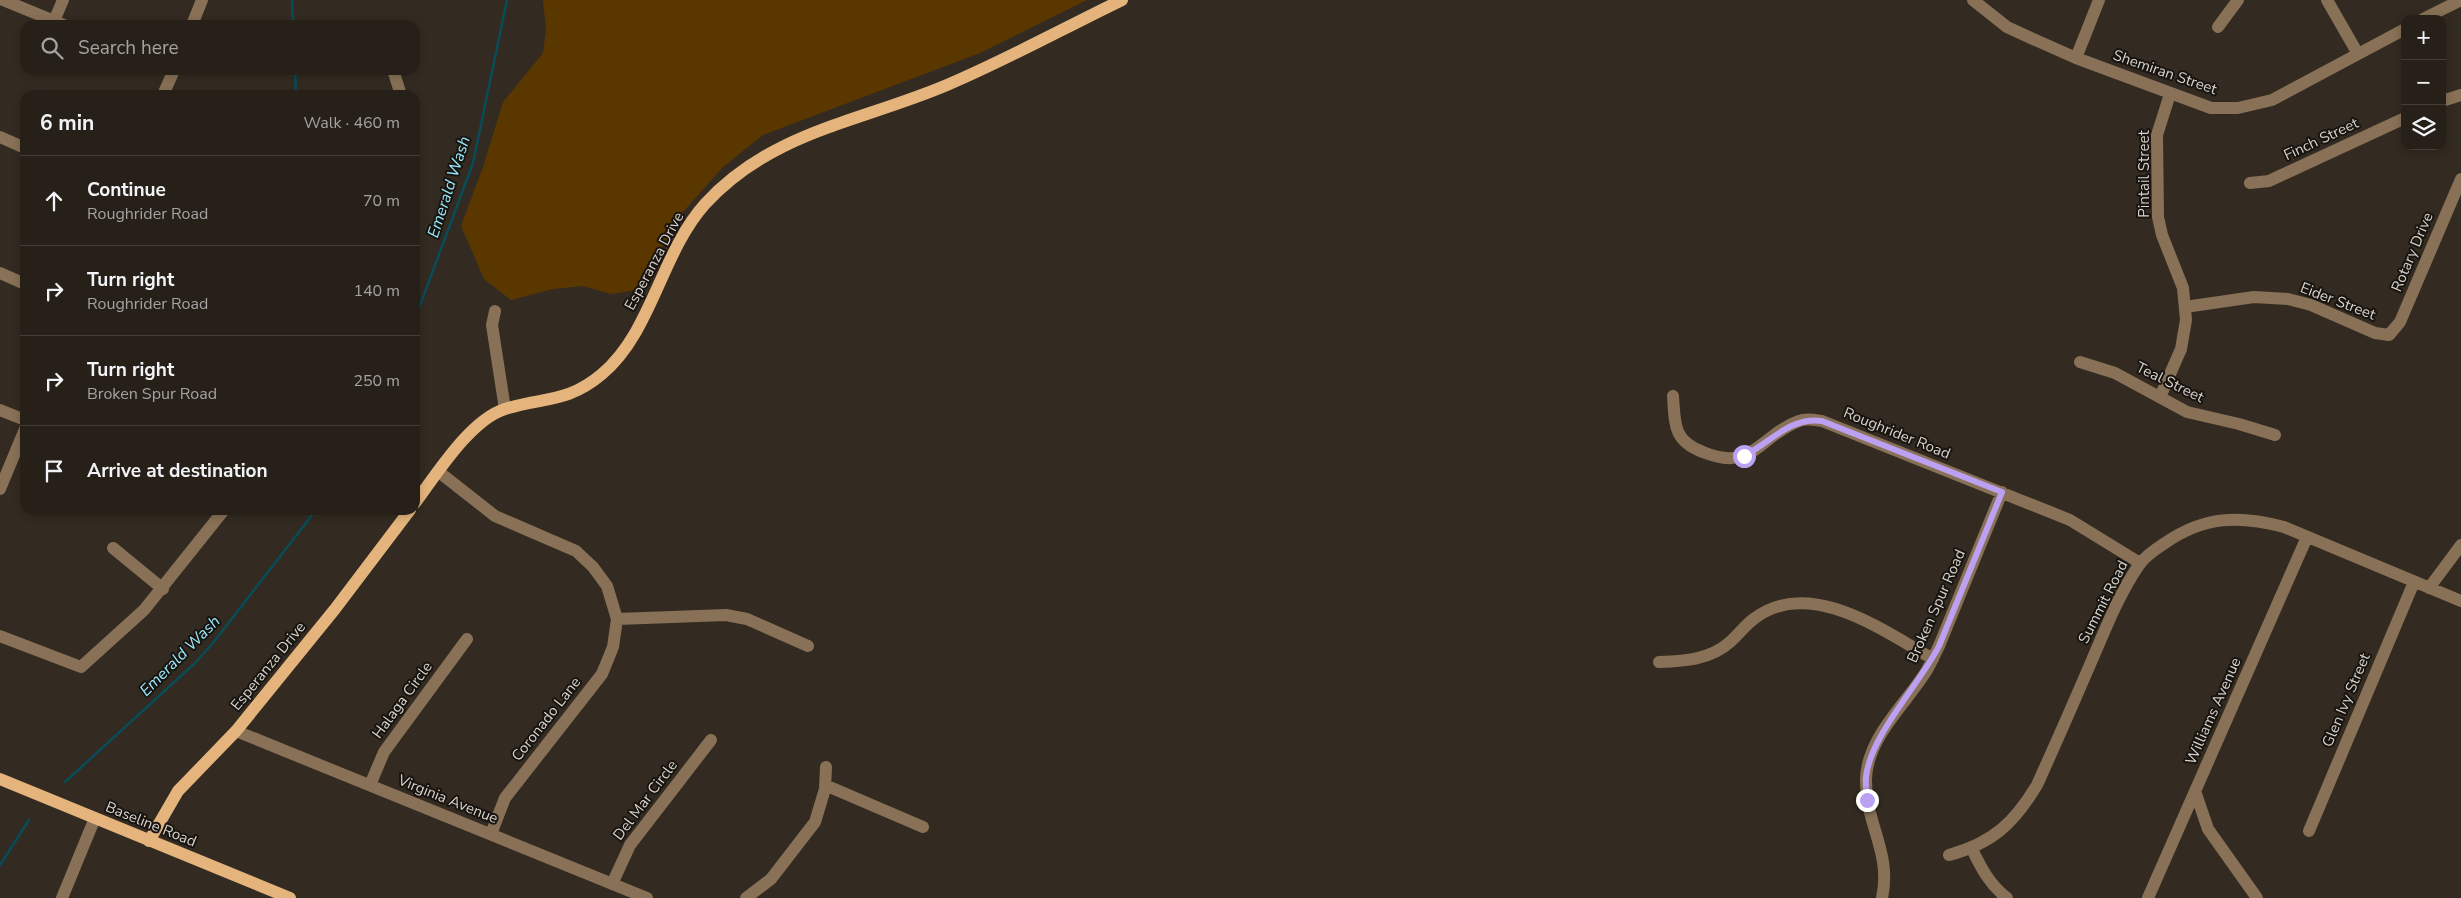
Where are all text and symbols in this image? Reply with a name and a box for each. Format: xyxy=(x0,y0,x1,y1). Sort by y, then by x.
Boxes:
map controls xyxy=(2401,15,2446,150)
button: + xyxy=(2401,15,2446,60)
search box xyxy=(20,20,420,75)
icon: search xyxy=(38,34,66,62)
text: Search here xyxy=(78,35,179,61)
street label: Shemiran Street xyxy=(2110,45,2220,99)
button: − xyxy=(2401,60,2446,105)
button: layers xyxy=(2401,105,2446,150)
text: 6 min xyxy=(40,109,94,137)
text: Walk · 460 m xyxy=(304,112,400,134)
street label: Finch Street xyxy=(2280,113,2362,165)
street label: Pintail Street xyxy=(2134,130,2154,218)
water label: Emerald Wash xyxy=(422,133,476,241)
text: Continue xyxy=(87,177,166,203)
icon: ahead xyxy=(40,187,68,215)
text: 70 m xyxy=(363,190,400,212)
text: Roughrider Road xyxy=(87,203,208,225)
street label: Esperanza Drive xyxy=(620,208,688,314)
street label: Rotary Drive xyxy=(2386,209,2438,295)
text: Turn right xyxy=(87,267,174,293)
icon: right xyxy=(40,277,68,305)
street label: Eider Street xyxy=(2297,277,2379,325)
text: 140 m xyxy=(353,280,400,302)
text: Roughrider Road xyxy=(87,293,208,315)
text: Turn right xyxy=(87,357,174,383)
street label: Teal Street xyxy=(2133,357,2208,407)
icon: right xyxy=(40,367,68,395)
text: 250 m xyxy=(353,370,400,392)
text: Broken Spur Road xyxy=(87,383,217,405)
street label: Roughrider Road xyxy=(1841,402,1953,464)
route start xyxy=(1733,445,1756,468)
icon: arrive xyxy=(40,457,68,485)
text: Arrive at destination xyxy=(87,458,268,484)
street label: Broken Spur Road xyxy=(1902,546,1970,666)
street label: Summit Road xyxy=(2073,557,2133,647)
water label: Emerald Wash xyxy=(135,611,225,701)
street label: Esperanza Drive xyxy=(226,618,310,714)
street label: Glen Ivy Street xyxy=(2317,649,2375,750)
street label: Williams Avenue xyxy=(2180,654,2246,768)
street label: Halaga Circle xyxy=(367,658,437,742)
street label: Coronado Lane xyxy=(507,673,585,765)
street label: Del Mar Circle xyxy=(608,756,682,844)
street label: Virginia Avenue xyxy=(394,769,501,828)
route end xyxy=(1856,789,1879,812)
street label: Baseline Road xyxy=(103,797,199,851)

